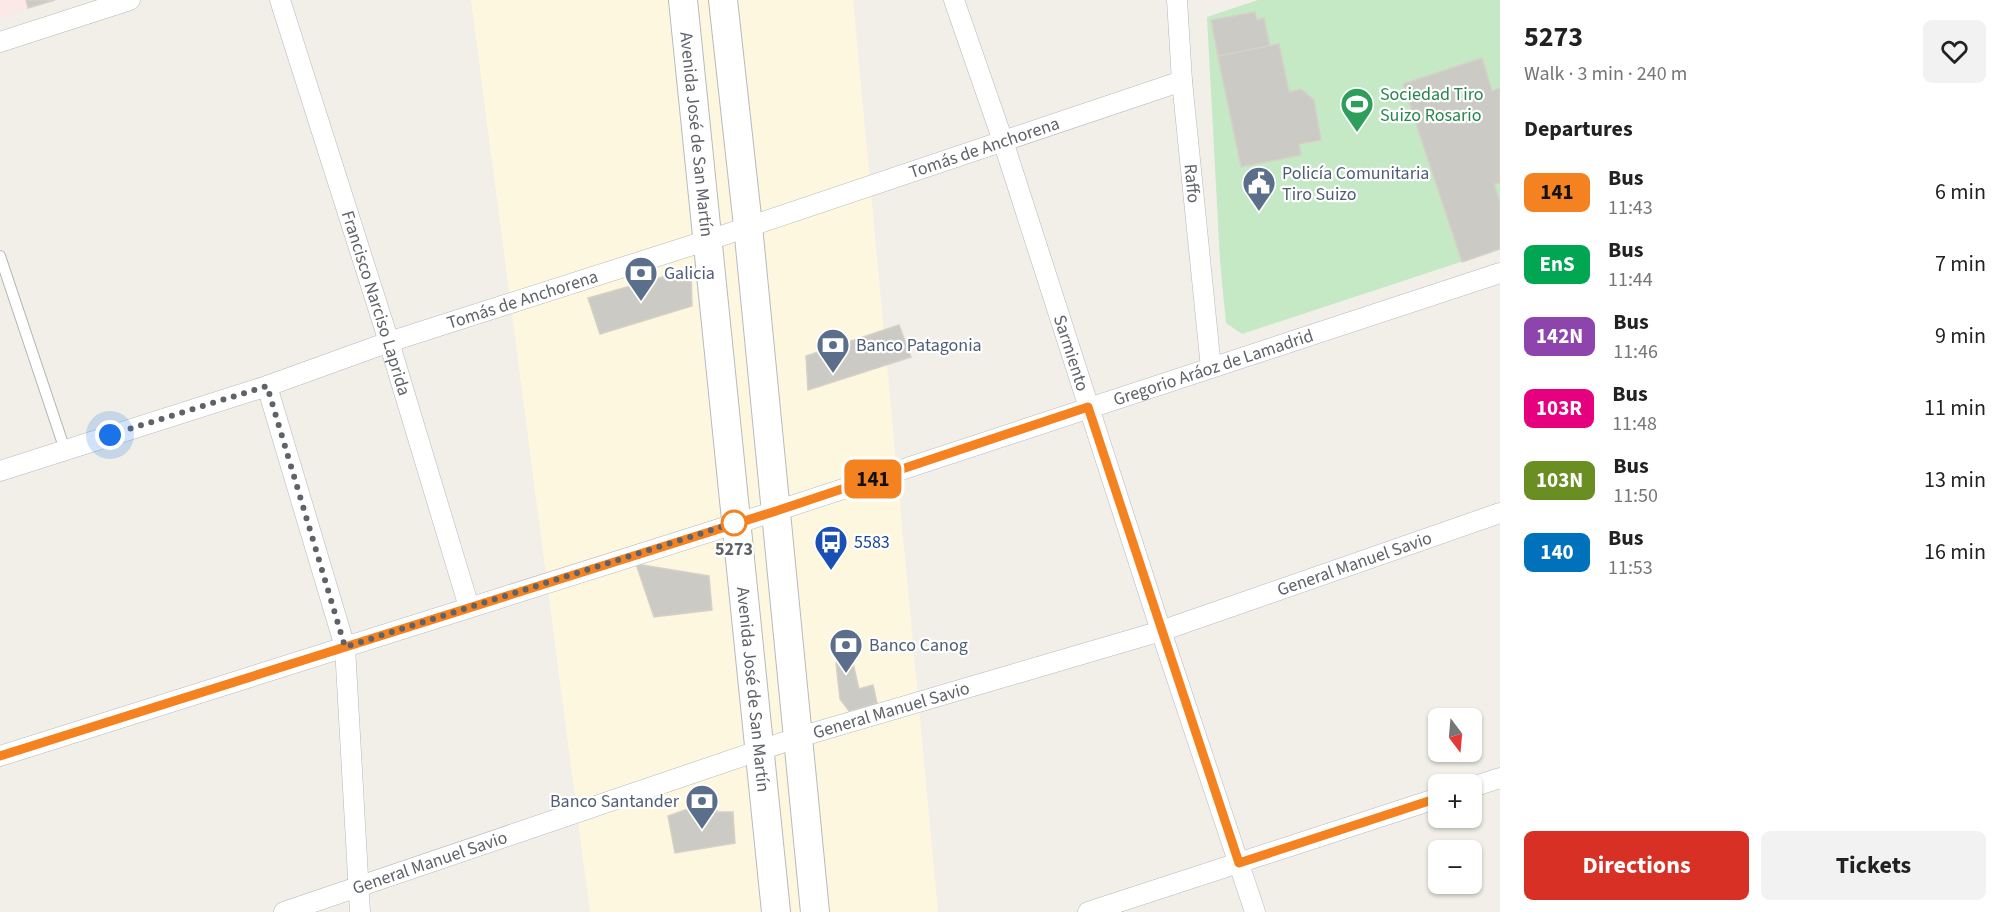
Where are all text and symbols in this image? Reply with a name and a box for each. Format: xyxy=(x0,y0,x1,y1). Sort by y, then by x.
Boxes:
text: 5273 xyxy=(1524,17,1583,57)
button: heart xyxy=(1923,20,1986,83)
street label: Avenida José de San Martín xyxy=(673,31,719,238)
text: Walk · 3 min · 240 m xyxy=(1524,60,1687,88)
place label: Sociedad Tiro Suizo Rosario xyxy=(1380,82,1483,128)
sports icon: Sociedad Tiro Suizo Rosario xyxy=(1339,86,1375,133)
street label: Tomás de Anchorena xyxy=(906,111,1063,185)
text: Departures xyxy=(1524,113,1633,145)
place label: Policía Comunitaria Tiro Suizo xyxy=(1282,161,1429,207)
text: Bus xyxy=(1608,162,1644,194)
street label: Raffo xyxy=(1177,163,1206,204)
public building icon: Policía Comunitaria Tiro Suizo xyxy=(1241,165,1277,212)
text: 6 min xyxy=(1935,176,1986,208)
text: 141 xyxy=(1540,177,1574,207)
text: 11:43 xyxy=(1608,194,1653,222)
street label: Francisco Narciso Laprida xyxy=(335,208,416,399)
text: Bus xyxy=(1608,234,1644,266)
text: 7 min xyxy=(1935,248,1986,280)
text: EnS xyxy=(1539,249,1575,279)
bank icon: Galicia xyxy=(623,255,659,302)
place label: Galicia xyxy=(664,261,715,286)
street label: Tomás de Anchorena xyxy=(444,264,601,336)
text: 11:44 xyxy=(1608,266,1653,294)
text: Bus xyxy=(1613,306,1649,338)
street label: Sarmiento xyxy=(1047,312,1095,394)
text: 9 min xyxy=(1935,320,1986,352)
text: 142N xyxy=(1536,321,1583,351)
street label: Gregorio Aráoz de Lamadrid xyxy=(1110,323,1317,412)
bank icon: Banco Patagonia xyxy=(815,327,851,374)
place label: Banco Patagonia xyxy=(856,333,982,358)
text: 11:46 xyxy=(1613,338,1658,366)
text: Bus xyxy=(1612,378,1648,410)
text: 11 min xyxy=(1924,392,1986,424)
text: 103R xyxy=(1536,393,1582,423)
text: 11:48 xyxy=(1612,410,1657,438)
your location xyxy=(95,420,125,450)
text: Bus xyxy=(1613,450,1649,482)
line badge: 141 xyxy=(838,460,908,498)
text: 141 xyxy=(856,464,890,494)
text: 13 min xyxy=(1924,464,1986,496)
text: 103N xyxy=(1536,465,1583,495)
text: 11:50 xyxy=(1613,482,1658,510)
marker: 5273 xyxy=(721,510,747,536)
text: Bus xyxy=(1608,522,1644,554)
bus stop icon: 5583 xyxy=(813,524,849,571)
street label: General Manuel Savio xyxy=(1274,526,1435,603)
place label: 5583 xyxy=(854,530,890,555)
text: 16 min xyxy=(1924,536,1986,568)
place label: 5273 xyxy=(715,537,753,562)
text: 140 xyxy=(1540,537,1574,567)
text: 11:53 xyxy=(1608,554,1653,582)
street label: Avenida José de San Martín xyxy=(730,586,776,793)
bank icon: Banco Canog xyxy=(828,627,864,674)
place label: Banco Canog xyxy=(869,633,968,658)
street label: General Manuel Savio xyxy=(810,676,973,745)
north arrow xyxy=(1428,708,1482,762)
map controls xyxy=(1428,708,1482,894)
button: + xyxy=(1428,774,1482,828)
bank icon: Banco Santander xyxy=(684,783,720,830)
place label: Banco Santander xyxy=(550,789,680,814)
street label: General Manuel Savio xyxy=(349,825,511,901)
button: Directions xyxy=(1524,831,1749,900)
button: Tickets xyxy=(1761,831,1986,900)
button: − xyxy=(1428,840,1482,894)

